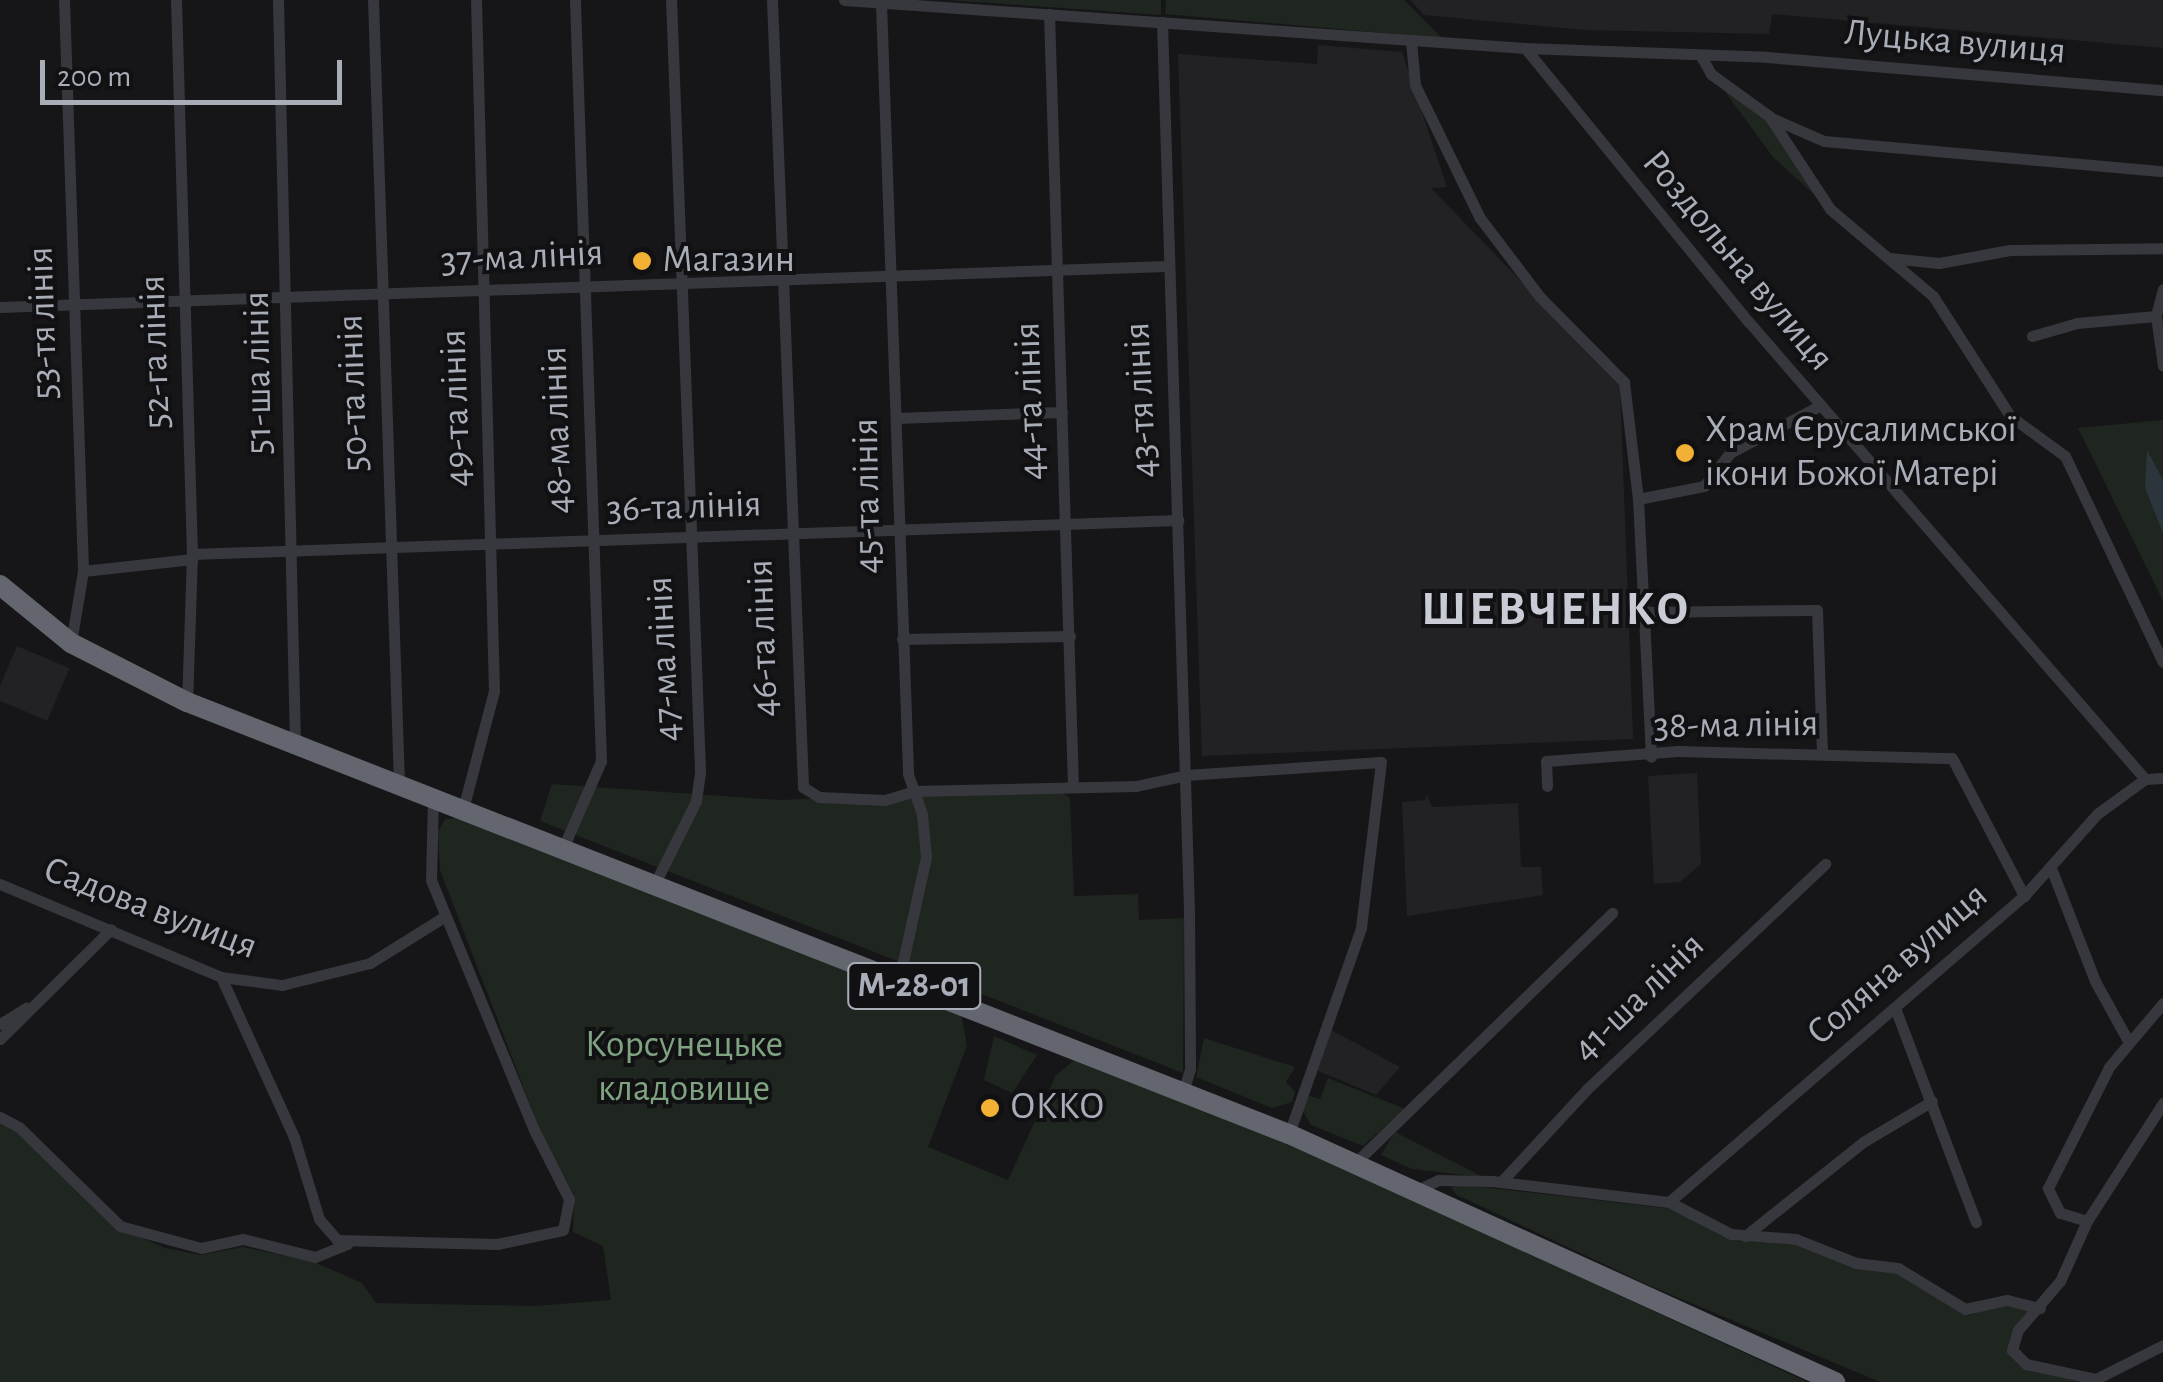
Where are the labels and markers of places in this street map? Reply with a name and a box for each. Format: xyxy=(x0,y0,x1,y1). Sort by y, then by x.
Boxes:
place label: Магазин xyxy=(662,238,795,284)
marker: Магазин xyxy=(631,250,653,272)
place label: Храм Єрусалимської ікони Божої Матері xyxy=(1705,408,2017,498)
marker: Храм Єрусалимської ікони Божої Матері xyxy=(1674,442,1696,464)
place label: ОККО xyxy=(1010,1085,1105,1131)
marker: ОККО xyxy=(979,1097,1001,1119)

